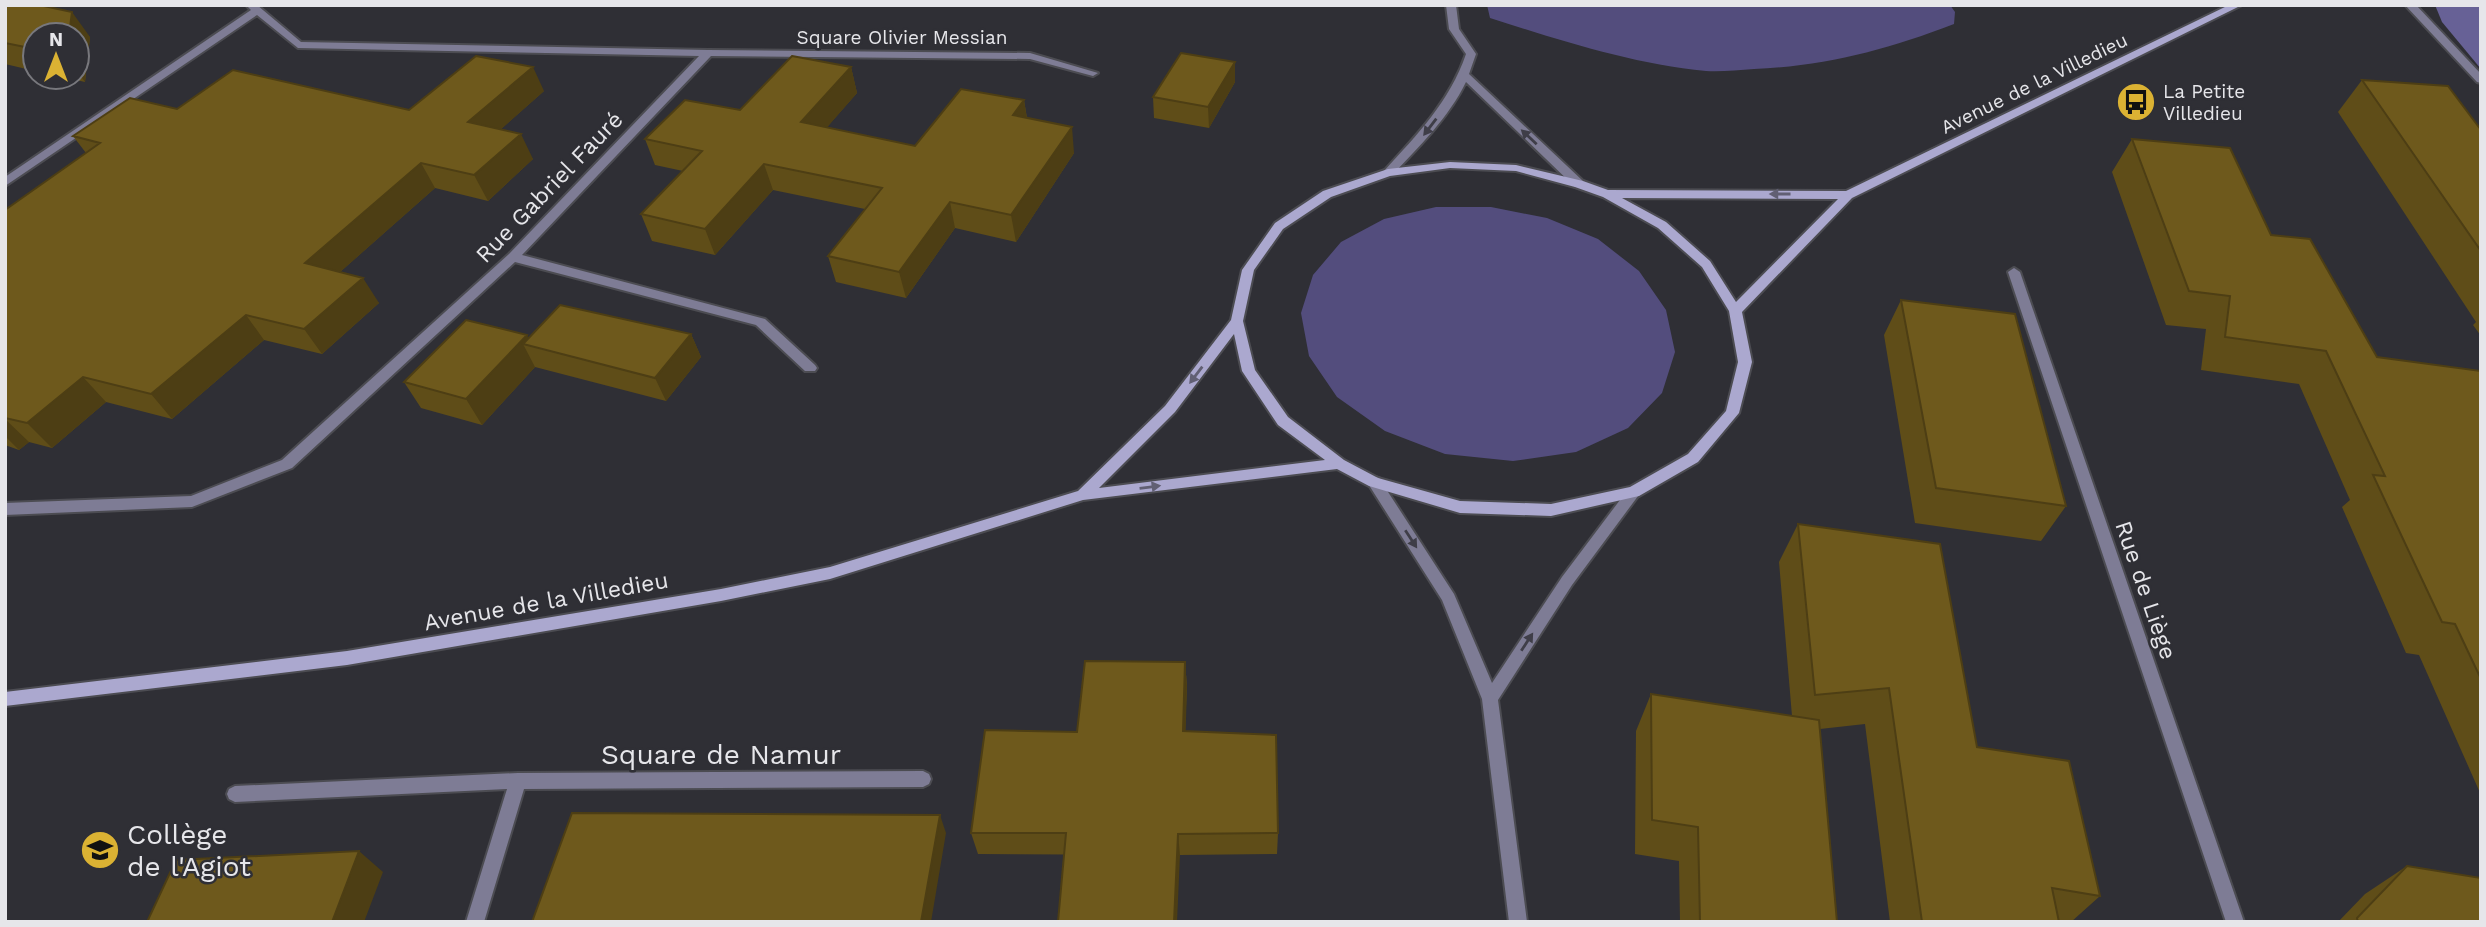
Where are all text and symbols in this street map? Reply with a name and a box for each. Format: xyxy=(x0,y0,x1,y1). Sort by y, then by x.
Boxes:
north arrow xyxy=(21,21,91,91)
street label: Square Olivier Messian xyxy=(797,26,1007,49)
text: N xyxy=(49,28,63,51)
street label: Avenue de la Villedieu xyxy=(1937,28,2131,139)
place label: La Petite Villedieu xyxy=(2163,80,2245,125)
bus stop icon: La Petite Villedieu xyxy=(2115,81,2157,123)
street label: Rue Gabriel Fauré xyxy=(470,106,628,269)
one-way arrow xyxy=(1423,118,1437,136)
one-way arrow xyxy=(1521,130,1538,146)
one-way arrow xyxy=(1769,188,1791,200)
one-way arrow xyxy=(1188,366,1203,384)
one-way arrow xyxy=(1139,481,1161,492)
street label: Rue de Liège xyxy=(2109,517,2182,663)
one-way arrow xyxy=(1404,530,1417,549)
street label: Avenue de la Villedieu xyxy=(422,567,670,636)
one-way arrow xyxy=(1520,633,1534,651)
street label: Square de Namur xyxy=(601,738,841,771)
place label: Collège de l'Agiot xyxy=(127,818,251,883)
school or university icon: Collège de l'Agiot xyxy=(79,829,121,871)

